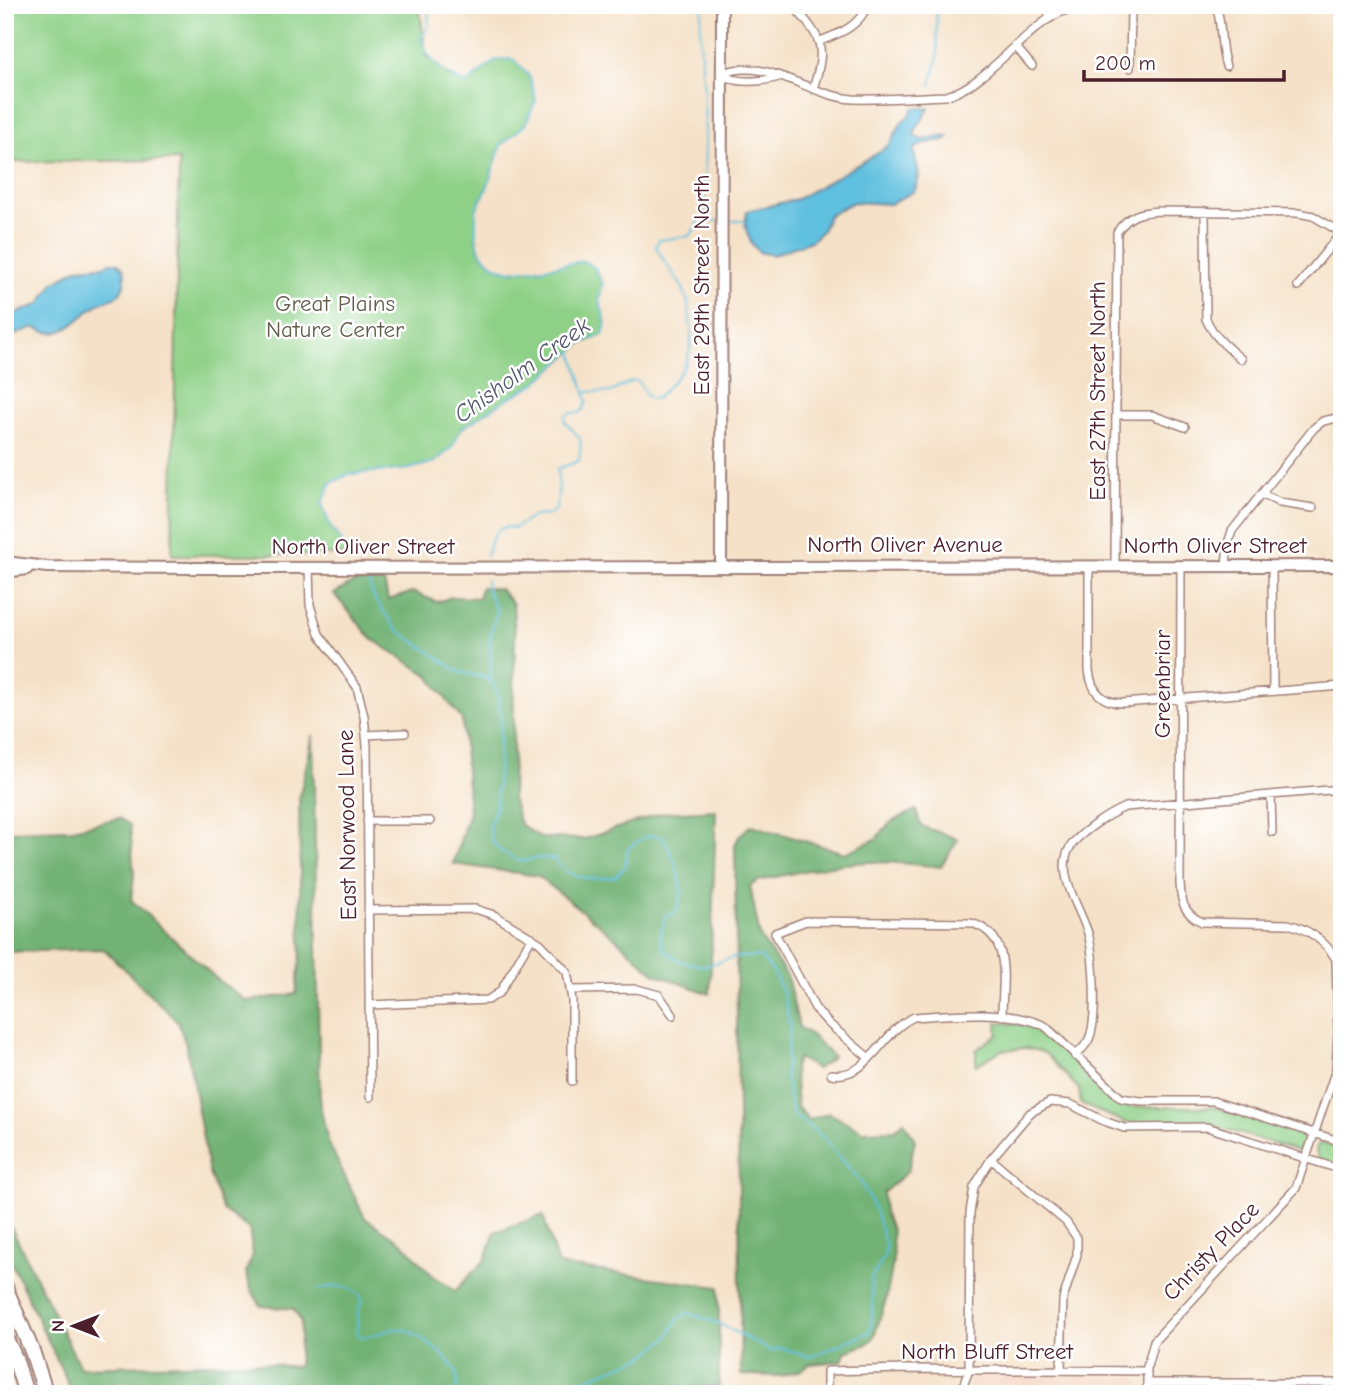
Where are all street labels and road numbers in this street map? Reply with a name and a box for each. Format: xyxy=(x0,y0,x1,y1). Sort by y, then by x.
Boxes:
street label: East 29th Street North xyxy=(688,174,715,396)
street label: East 27th Street North xyxy=(1084,281,1111,501)
street label: North Oliver Avenue xyxy=(807,531,1003,558)
street label: North Oliver Street xyxy=(1123,532,1308,559)
street label: North Oliver Street xyxy=(271,533,456,560)
street label: Greenbriar xyxy=(1149,629,1176,738)
street label: East Norwood Lane xyxy=(332,729,362,921)
street label: Christy Place xyxy=(1157,1196,1265,1306)
street label: North Bluff Street xyxy=(901,1338,1075,1365)

